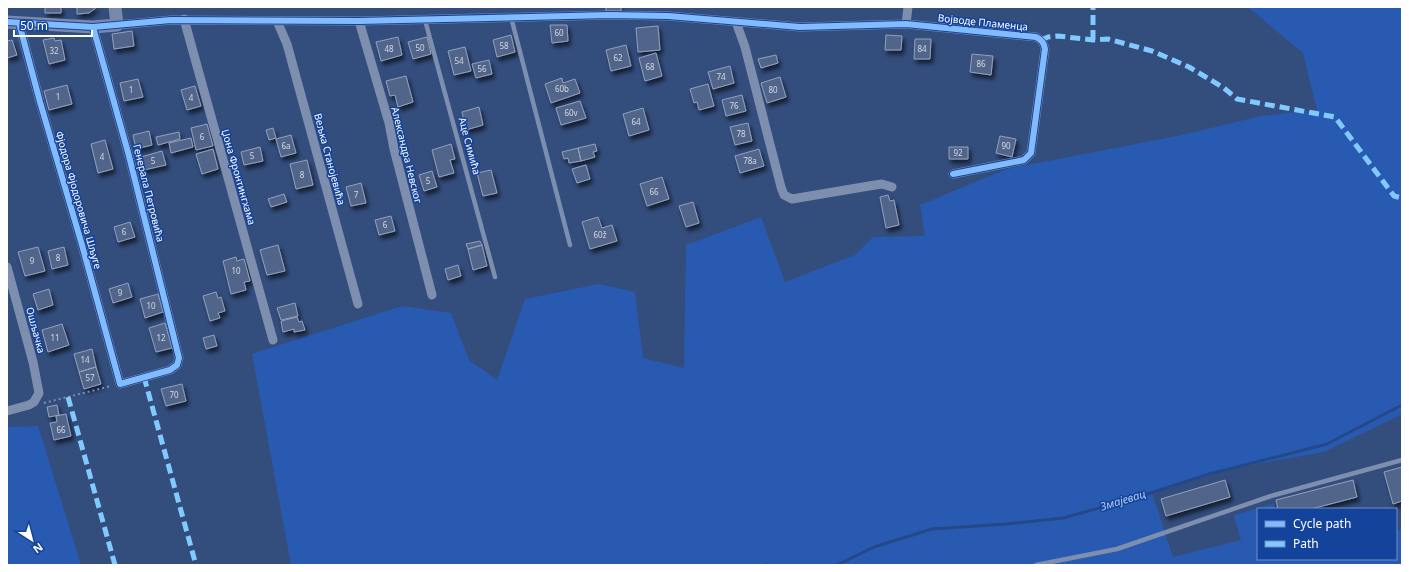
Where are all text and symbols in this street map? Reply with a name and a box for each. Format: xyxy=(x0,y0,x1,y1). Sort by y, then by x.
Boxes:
street label: Војводе Пламенца xyxy=(937,10,1029,34)
scale bar xyxy=(14,12,92,38)
text: 50 m xyxy=(20,17,48,34)
house number: 60 xyxy=(554,27,564,38)
house number: 58 xyxy=(499,40,509,51)
house number: 50 xyxy=(415,42,425,53)
house number: 48 xyxy=(384,43,394,54)
house number: 84 xyxy=(917,43,927,54)
house number: 32 xyxy=(49,45,59,56)
house number: 62 xyxy=(613,52,623,63)
house number: 54 xyxy=(454,55,464,66)
house number: 86 xyxy=(976,58,986,69)
house number: 68 xyxy=(645,61,655,72)
house number: 56 xyxy=(477,63,487,74)
house number: 74 xyxy=(716,71,726,82)
house number: 60b xyxy=(555,83,569,94)
house number: 1 xyxy=(129,84,133,95)
house number: 80 xyxy=(768,84,778,95)
house number: 1 xyxy=(56,91,60,102)
house number: 4 xyxy=(189,92,194,103)
house number: 76 xyxy=(729,100,739,111)
street label: Александра Невског xyxy=(388,105,426,205)
house number: 60v xyxy=(564,107,579,118)
street label: Вељка Станојевића xyxy=(311,112,349,206)
street label: Аце Симића xyxy=(456,116,484,176)
house number: 64 xyxy=(631,116,641,127)
street label: Џона Фронтингхама xyxy=(219,127,259,227)
house number: 78 xyxy=(736,128,746,139)
street label: Фјодора Фјодоровича Шљуге xyxy=(53,129,106,271)
house number: 6 xyxy=(200,131,205,142)
house number: 6a xyxy=(281,140,291,151)
house number: 90 xyxy=(1001,140,1011,151)
street label: Генерала Петровића xyxy=(130,143,168,243)
house number: 92 xyxy=(953,147,963,158)
house number: 5 xyxy=(250,150,255,161)
house number: 4 xyxy=(100,151,105,162)
house number: 5 xyxy=(151,155,156,166)
house number: 78a xyxy=(743,155,757,166)
house number: 8 xyxy=(300,169,305,180)
house number: 5 xyxy=(426,175,431,186)
house number: 66 xyxy=(649,186,659,197)
house number: 7 xyxy=(354,189,359,200)
house number: 6 xyxy=(383,219,388,230)
house number: 6 xyxy=(122,226,127,237)
house number: 60ž xyxy=(594,229,607,240)
house number: 8 xyxy=(56,252,61,263)
house number: 9 xyxy=(30,255,35,266)
house number: 10 xyxy=(231,265,241,276)
house number: 9 xyxy=(118,287,123,298)
house number: 10 xyxy=(146,300,156,311)
street label: Ошљачка xyxy=(23,305,49,355)
house number: 11 xyxy=(50,332,60,343)
house number: 12 xyxy=(156,332,166,343)
house number: 14 xyxy=(80,354,90,365)
house number: 57 xyxy=(85,372,95,383)
house number: 70 xyxy=(169,389,179,400)
house number: 66 xyxy=(56,424,66,435)
water label: Змајевац xyxy=(1097,486,1147,514)
legend xyxy=(1257,508,1397,560)
text: Cycle path xyxy=(1293,515,1351,532)
north arrow xyxy=(12,520,52,560)
text: Path xyxy=(1293,535,1319,552)
text: N xyxy=(30,540,46,557)

